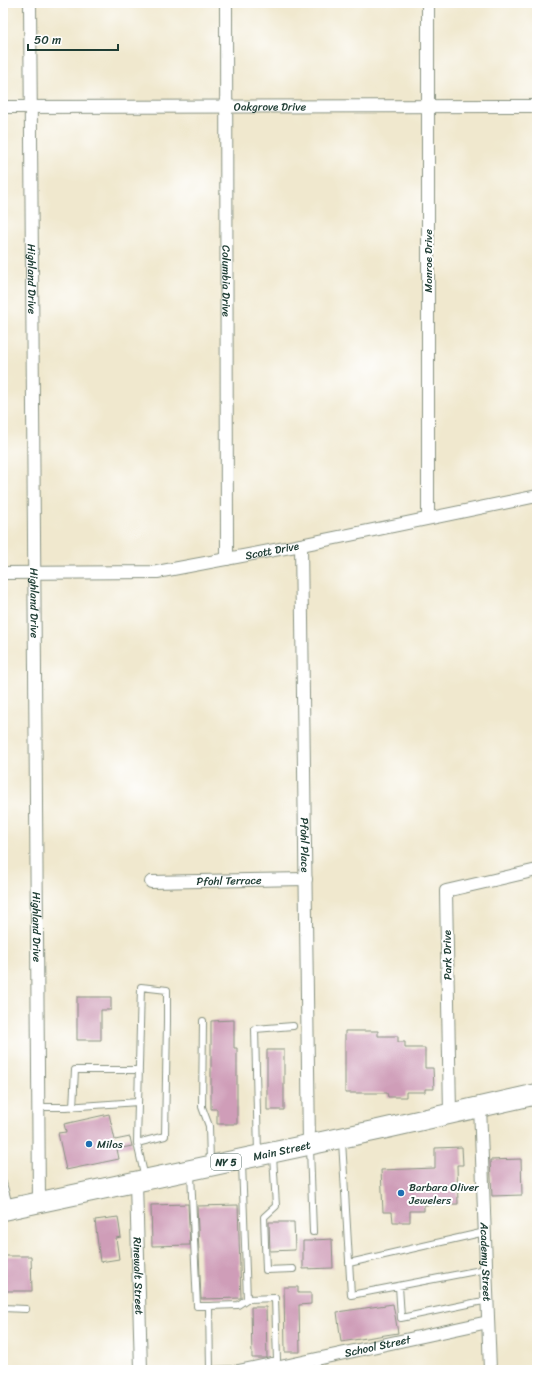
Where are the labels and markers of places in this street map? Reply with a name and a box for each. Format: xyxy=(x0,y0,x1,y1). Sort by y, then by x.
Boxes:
place label: Milos xyxy=(97,1135,124,1154)
marker: Milos xyxy=(84,1139,94,1149)
place label: Barbara Oliver Jewelers xyxy=(408,1178,479,1210)
marker: Barbara Oliver Jewelers xyxy=(396,1188,406,1198)

